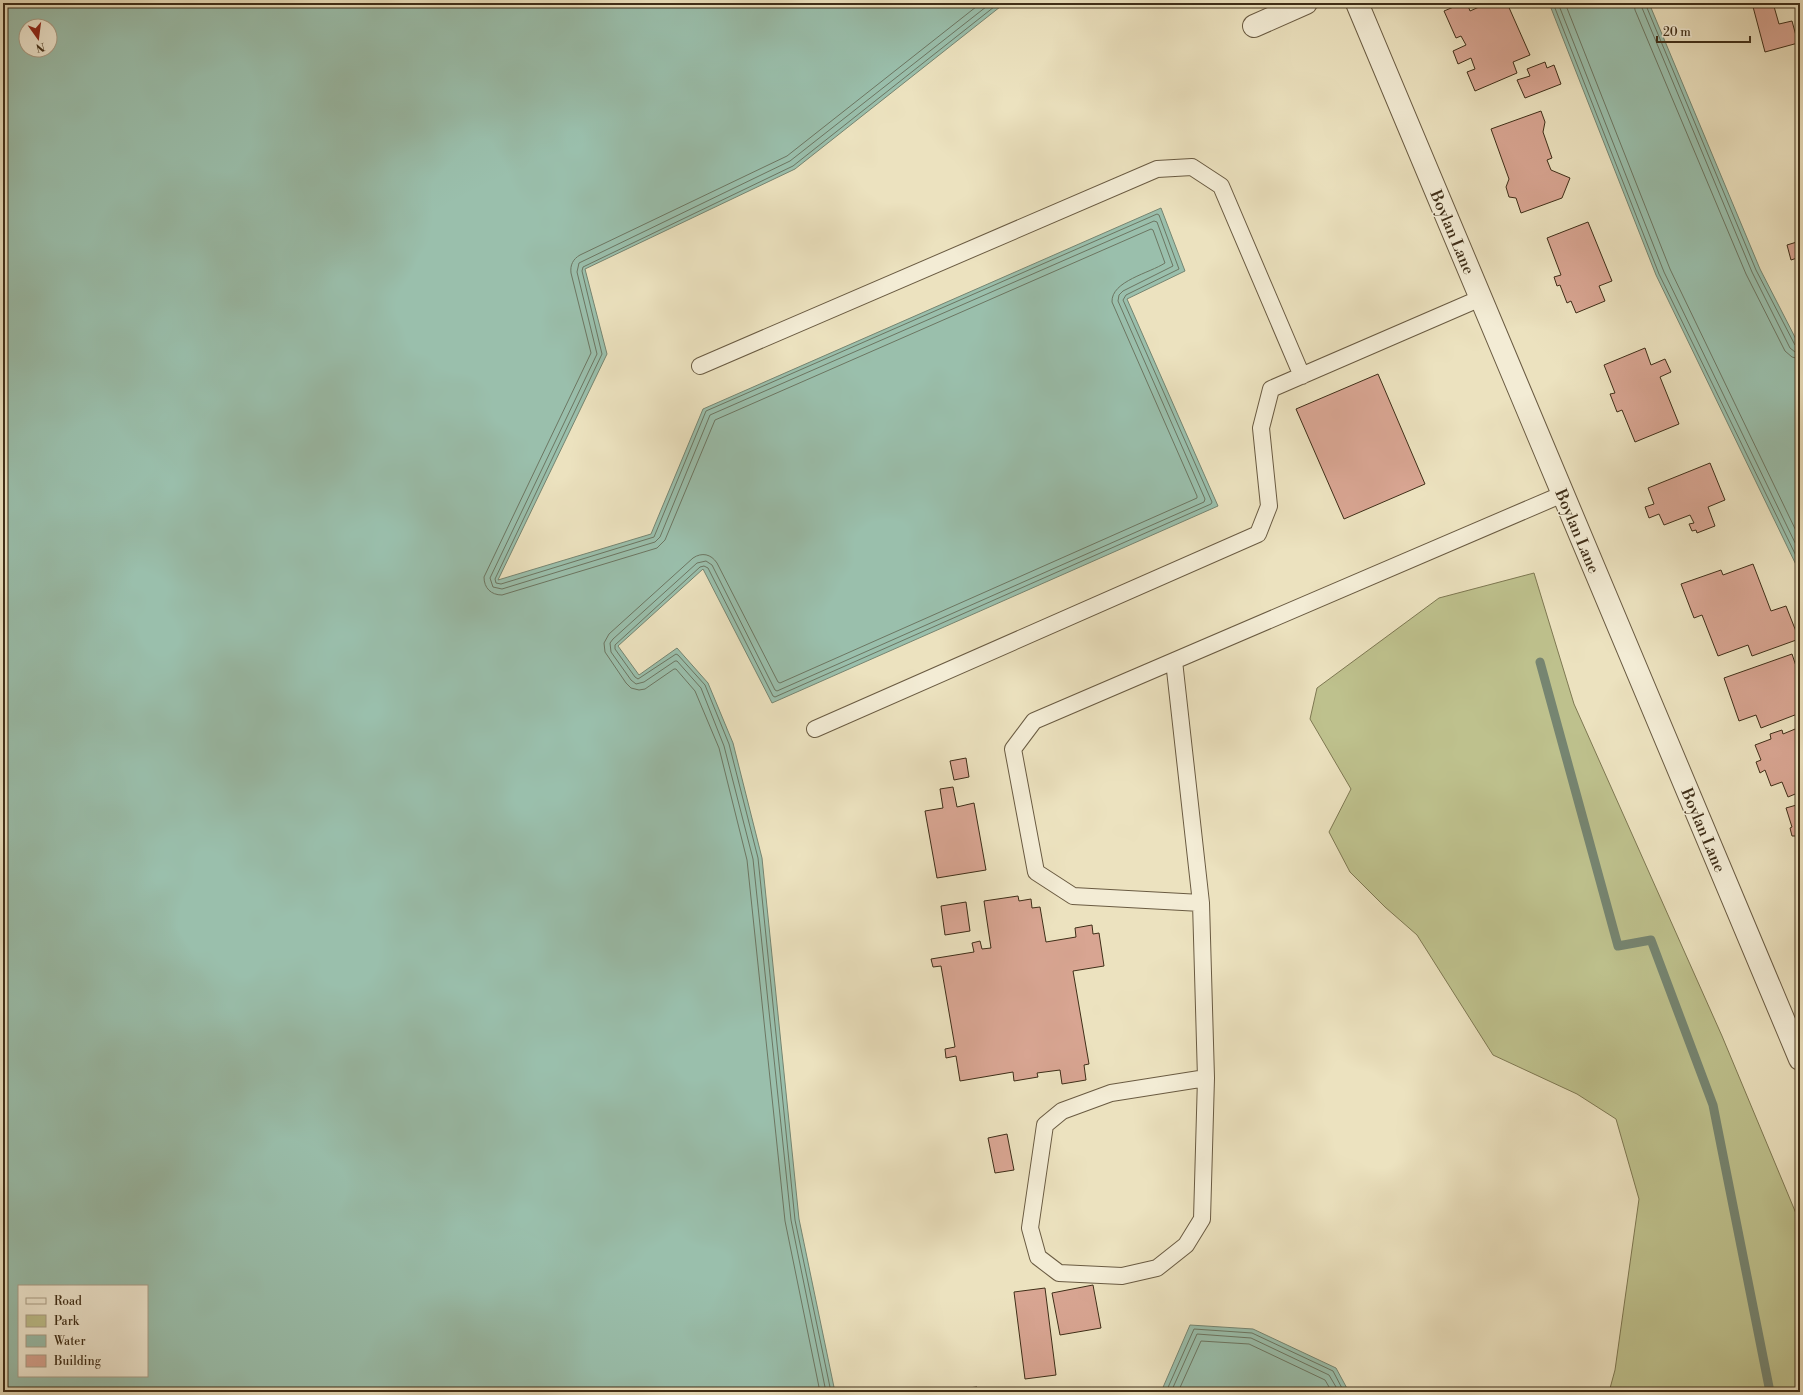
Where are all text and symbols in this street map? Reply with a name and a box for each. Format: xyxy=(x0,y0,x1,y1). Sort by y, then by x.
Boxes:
north arrow xyxy=(18,18,58,58)
scale bar xyxy=(1657,18,1750,44)
text: 20 m xyxy=(1663,25,1691,40)
text: N xyxy=(34,39,46,55)
street label: Boylan Lane xyxy=(1425,186,1479,278)
street label: Boylan Lane xyxy=(1550,485,1604,577)
street label: Boylan Lane xyxy=(1676,784,1730,876)
legend xyxy=(18,1285,148,1377)
text: Road xyxy=(54,1294,82,1309)
text: Park xyxy=(54,1314,80,1329)
text: Water xyxy=(53,1334,86,1349)
text: Building xyxy=(53,1354,102,1369)

